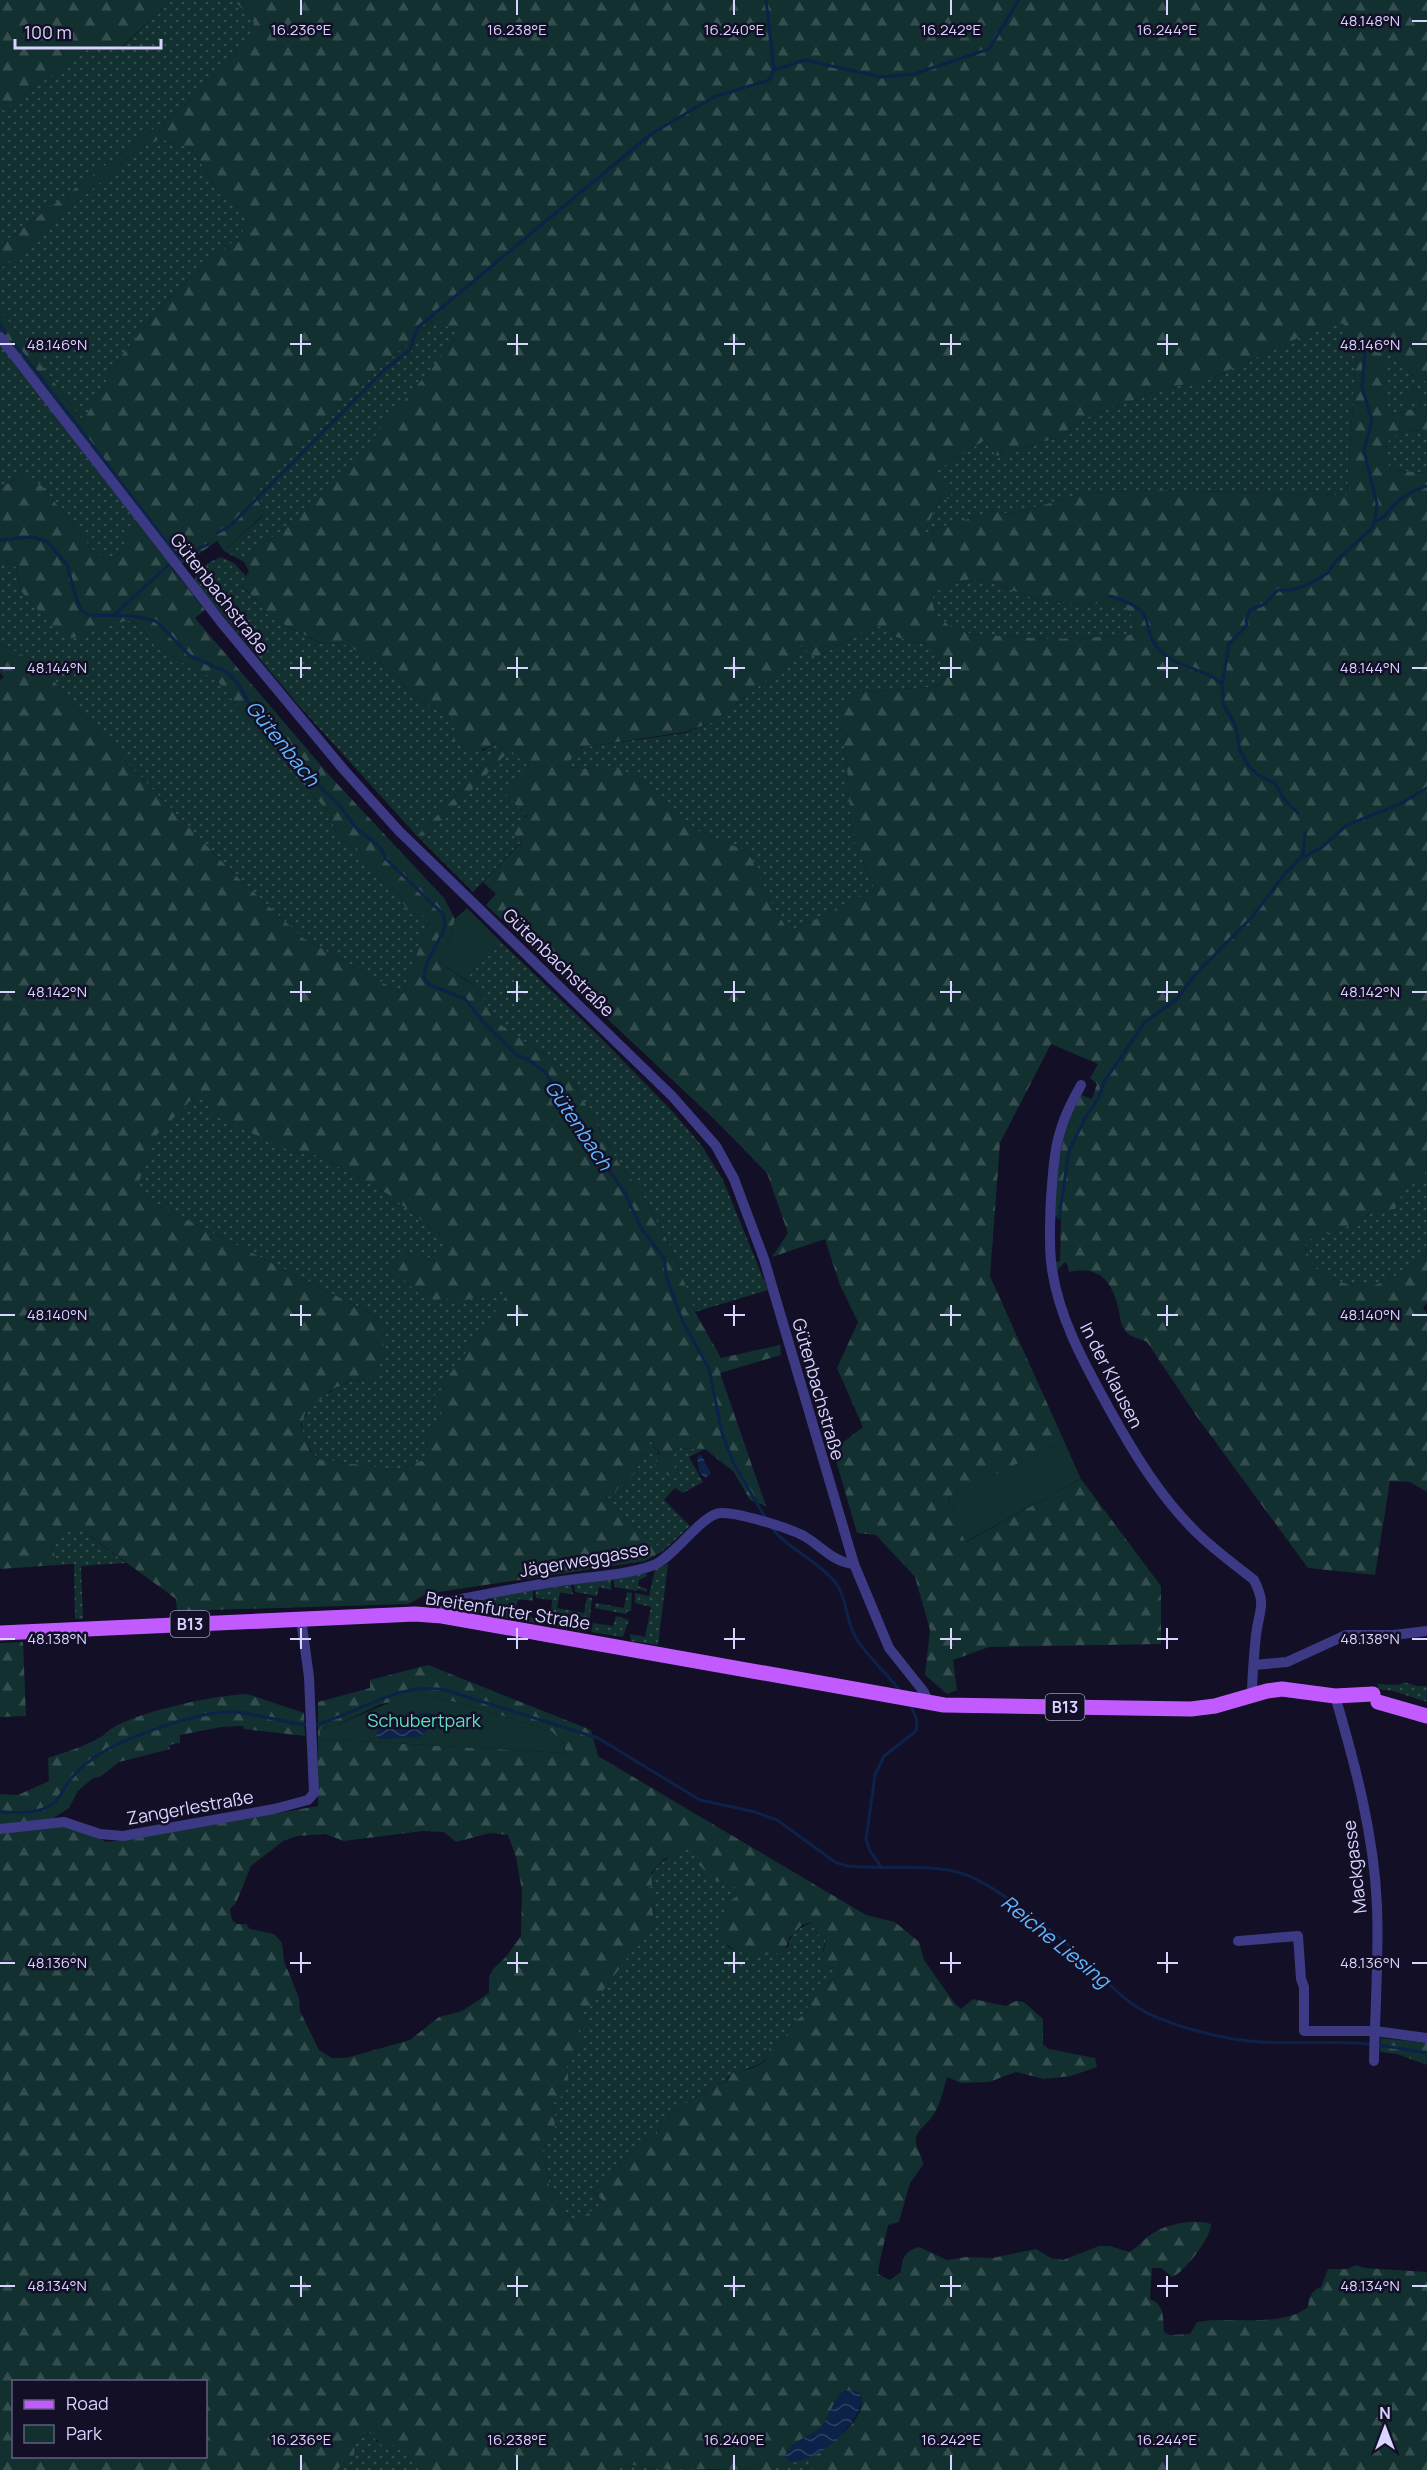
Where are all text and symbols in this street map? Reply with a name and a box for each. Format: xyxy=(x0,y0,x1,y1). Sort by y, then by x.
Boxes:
text: 48.148°N xyxy=(1340,10,1400,31)
scale bar xyxy=(15,12,160,50)
text: 16.236°E xyxy=(271,19,331,40)
text: 16.238°E xyxy=(487,19,547,40)
text: 16.240°E xyxy=(704,19,764,40)
text: 16.242°E xyxy=(921,19,981,40)
text: 16.244°E xyxy=(1137,19,1197,40)
text: 100 m xyxy=(24,20,72,44)
text: 48.146°N xyxy=(27,334,87,355)
text: 48.146°N xyxy=(1340,334,1400,355)
street label: Gütenbachstraße xyxy=(165,528,275,658)
text: 48.144°N xyxy=(27,657,87,678)
text: 48.144°N xyxy=(1340,657,1400,678)
water label: Gütenbach xyxy=(240,695,327,792)
street label: Gütenbachstraße xyxy=(498,902,620,1022)
text: 48.142°N xyxy=(27,981,87,1002)
text: 48.142°N xyxy=(1340,981,1400,1002)
water label: Gütenbach xyxy=(539,1075,620,1176)
text: 48.140°N xyxy=(27,1304,87,1325)
text: 48.140°N xyxy=(1340,1304,1400,1325)
street label: Gütenbachstraße xyxy=(787,1315,851,1463)
street label: In der Klausen xyxy=(1075,1318,1149,1432)
street label: Jägerweggasse xyxy=(518,1536,650,1582)
street label: Breitenfurter Straße xyxy=(424,1585,592,1635)
road number: B13 xyxy=(170,1611,210,1637)
text: 48.138°N xyxy=(27,1628,87,1649)
text: 48.138°N xyxy=(1340,1628,1400,1649)
road number: B13 xyxy=(1046,1694,1084,1720)
park label: Schubertpark xyxy=(367,1708,482,1732)
street label: Zangerlestraße xyxy=(125,1784,255,1830)
street label: Mackgasse xyxy=(1336,1819,1372,1915)
water label: Reiche Liesing xyxy=(996,1889,1118,1995)
text: 48.136°N xyxy=(27,1952,87,1973)
text: 48.136°N xyxy=(1340,1952,1400,1973)
text: 48.134°N xyxy=(27,2275,87,2296)
text: 48.134°N xyxy=(1340,2275,1400,2296)
legend xyxy=(12,2380,207,2458)
text: Road xyxy=(66,2391,109,2415)
north arrow xyxy=(1355,2398,1415,2458)
text: N xyxy=(1379,2402,1391,2424)
text: Park xyxy=(66,2421,103,2445)
text: 16.236°E xyxy=(271,2429,331,2450)
text: 16.238°E xyxy=(487,2429,547,2450)
text: 16.240°E xyxy=(704,2429,764,2450)
text: 16.242°E xyxy=(921,2429,981,2450)
text: 16.244°E xyxy=(1137,2429,1197,2450)

